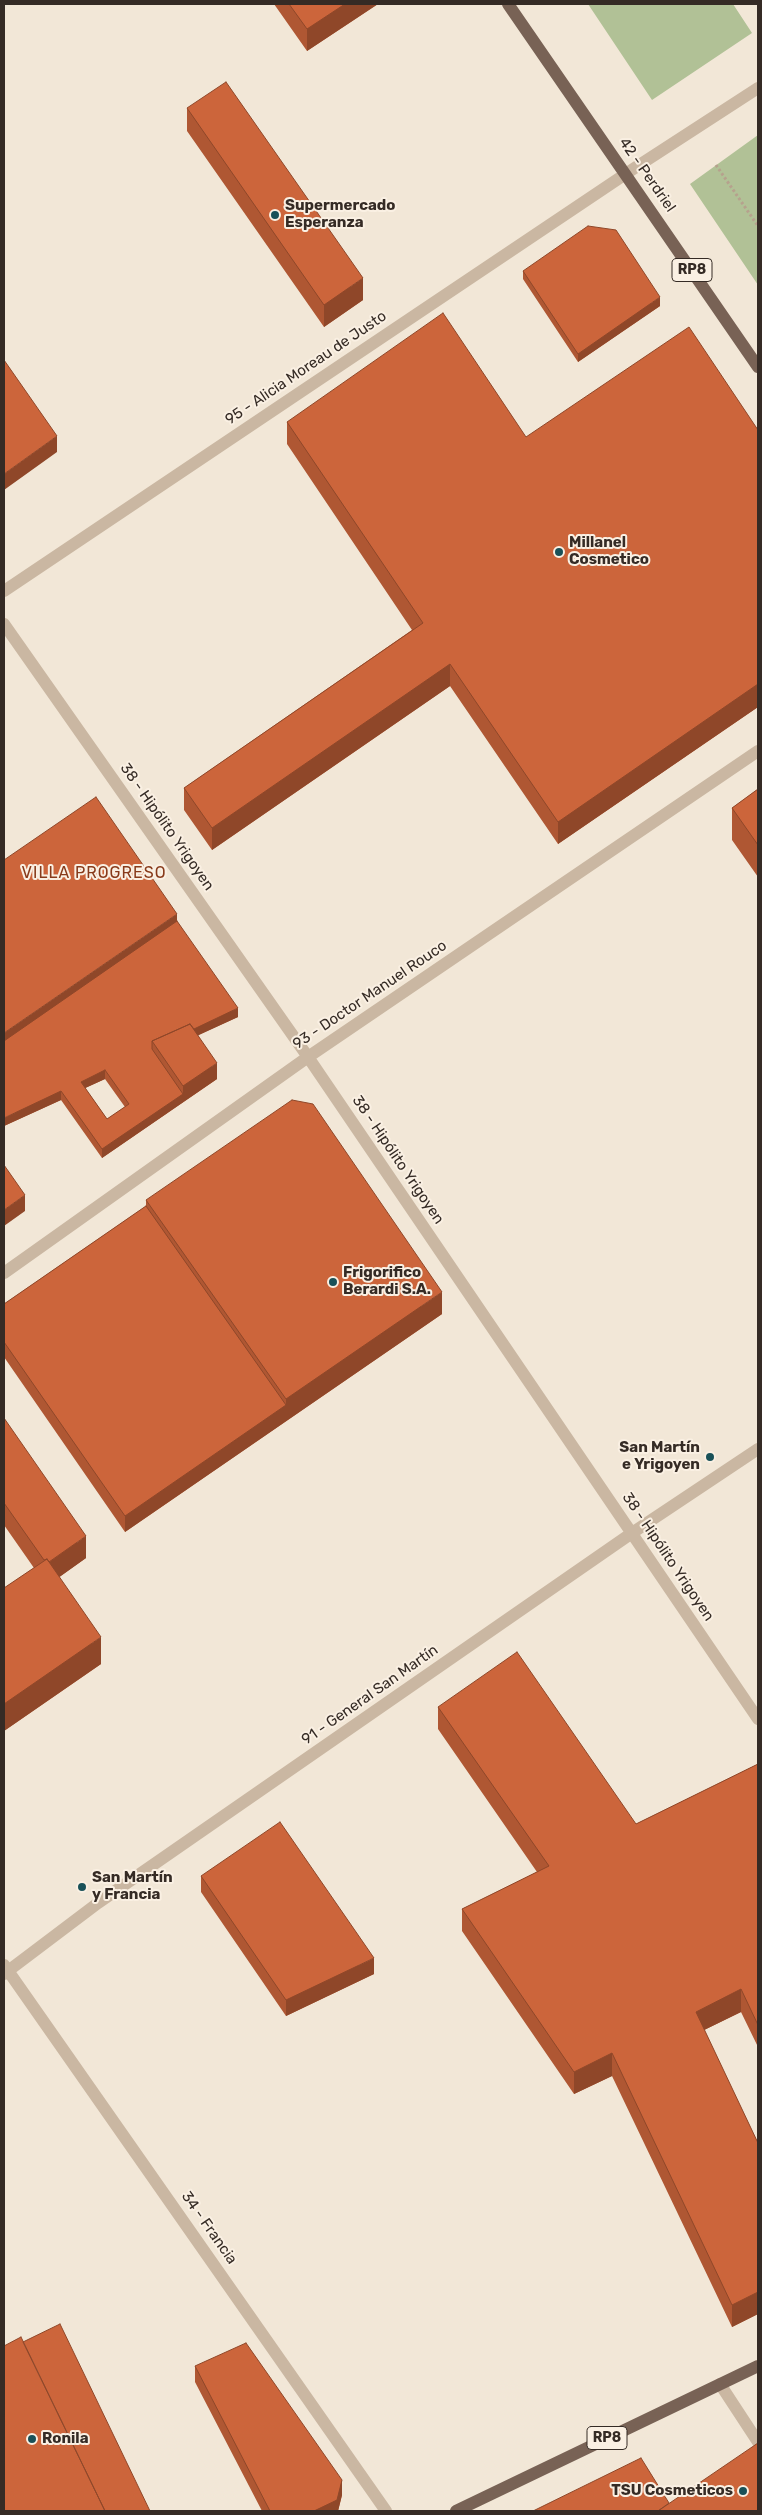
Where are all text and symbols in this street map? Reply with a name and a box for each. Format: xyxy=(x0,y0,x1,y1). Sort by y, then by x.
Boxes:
street label: 42 - Perdriel xyxy=(615,134,679,216)
place label: Supermercado Esperanza xyxy=(285,197,395,232)
marker: Supermercado Esperanza xyxy=(269,209,281,221)
road number: RP8 xyxy=(672,258,712,282)
street label: 95 - Alicia Moreau de Justo xyxy=(222,307,390,429)
place label: Millanel Cosmetico xyxy=(569,534,649,569)
marker: Millanel Cosmetico xyxy=(553,546,565,558)
street label: 38 - Hipólito Yrigoyen xyxy=(116,760,218,894)
district label: VILLA PROGRESO xyxy=(20,863,168,883)
street label: 93 - Doctor Manuel Rouco xyxy=(290,937,450,1053)
street label: 38 - Hipólito Yrigoyen xyxy=(348,1092,448,1228)
place label: Frigorifico Berardi S.A. xyxy=(343,1264,431,1299)
marker: Frigorifico Berardi S.A. xyxy=(327,1276,339,1288)
place label: San Martín e Yrigoyen xyxy=(619,1439,700,1474)
marker: San Martín e Yrigoyen xyxy=(704,1451,716,1463)
street label: 38 - Hipólito Yrigoyen xyxy=(618,1489,718,1625)
street label: 91 - General San Martín xyxy=(298,1641,442,1749)
place label: San Martín y Francia xyxy=(92,1869,173,1904)
marker: San Martín y Francia xyxy=(76,1881,88,1893)
street label: 34 - Francia xyxy=(177,2188,241,2268)
road number: RP8 xyxy=(587,2426,627,2450)
place label: Ronila xyxy=(42,2430,89,2448)
marker: Ronila xyxy=(26,2433,38,2445)
place label: TSU Cosmeticos xyxy=(611,2482,733,2500)
marker: TSU Cosmeticos xyxy=(737,2485,749,2497)

